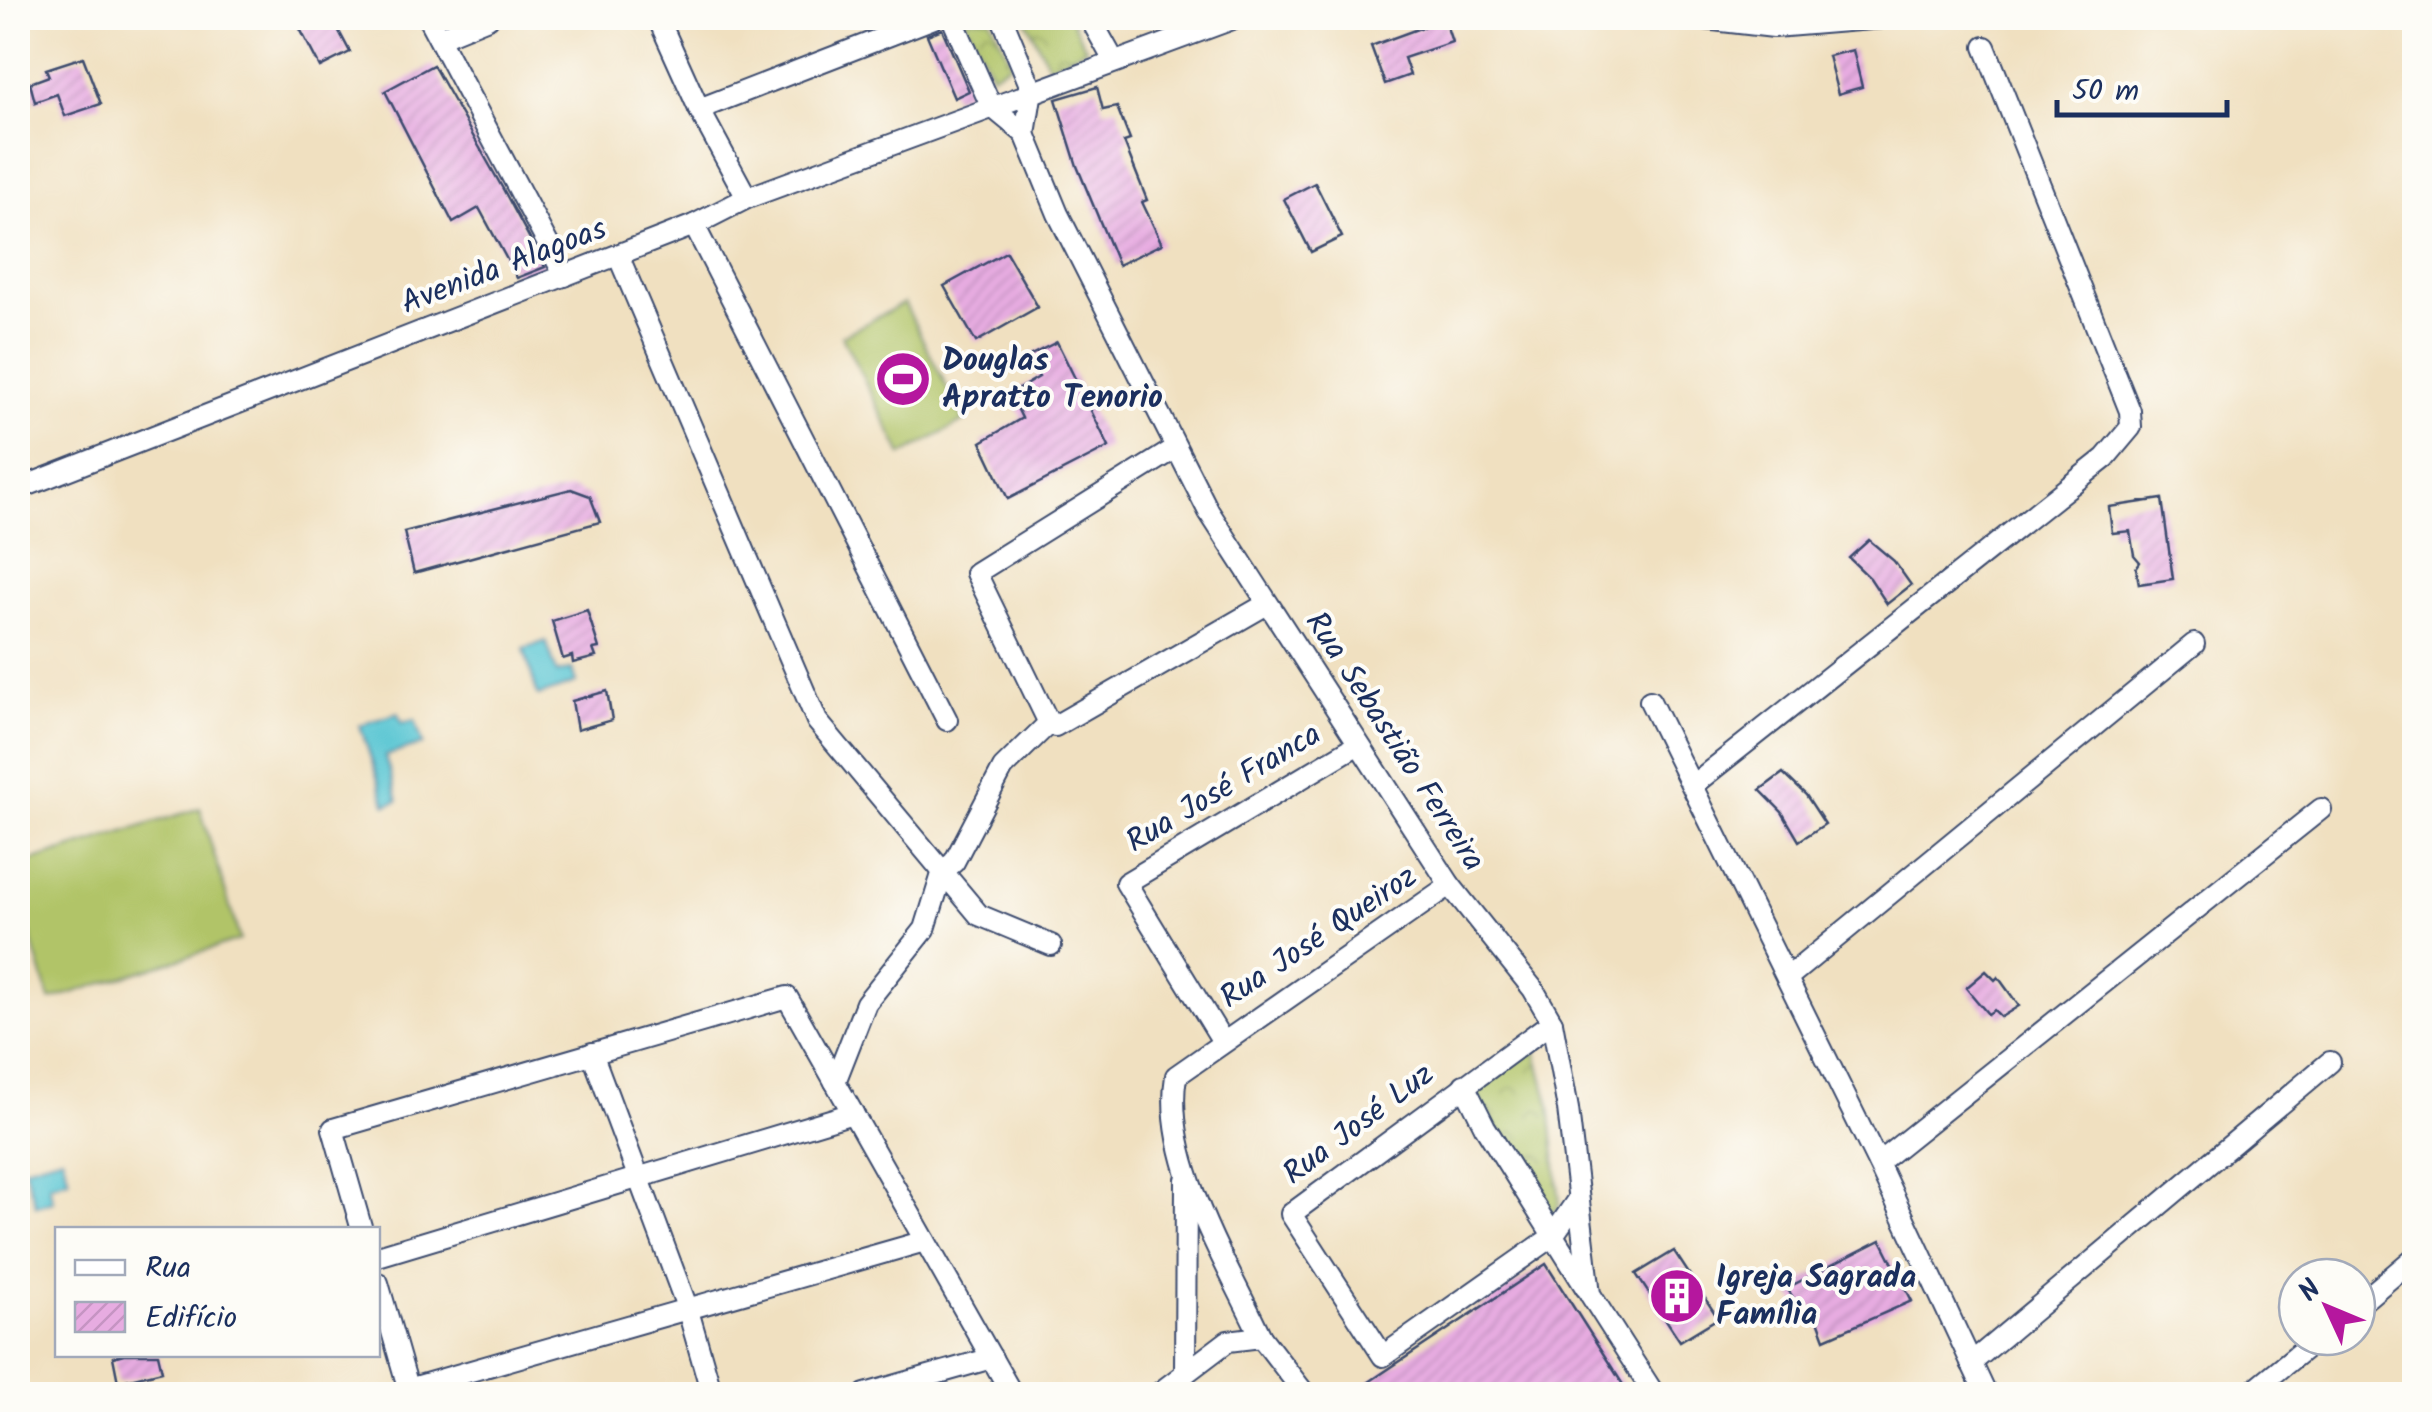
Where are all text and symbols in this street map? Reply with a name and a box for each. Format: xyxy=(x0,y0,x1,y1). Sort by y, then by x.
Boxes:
scale bar xyxy=(2057,55,2227,117)
text: 50 m xyxy=(2072,68,2139,116)
street label: Avenida Alagoas xyxy=(394,204,615,330)
place label: Douglas Apratto Tenorio xyxy=(942,336,1163,424)
sports icon: Douglas Apratto Tenorio xyxy=(873,349,933,409)
street label: Rua Sebastião Ferreira xyxy=(1291,602,1497,882)
street label: Rua José Franca xyxy=(1116,710,1332,868)
street label: Rua José Queiroz xyxy=(1210,853,1428,1023)
street label: Rua José Luz xyxy=(1272,1051,1446,1199)
legend xyxy=(55,1227,380,1357)
text: Rua xyxy=(145,1245,191,1293)
place label: Igreja Sagrada Família xyxy=(1716,1253,1916,1341)
north arrow xyxy=(2277,1257,2377,1357)
building icon: Igreja Sagrada Família xyxy=(1647,1266,1707,1326)
text: N xyxy=(2288,1269,2333,1313)
text: Edifício xyxy=(145,1295,237,1343)

